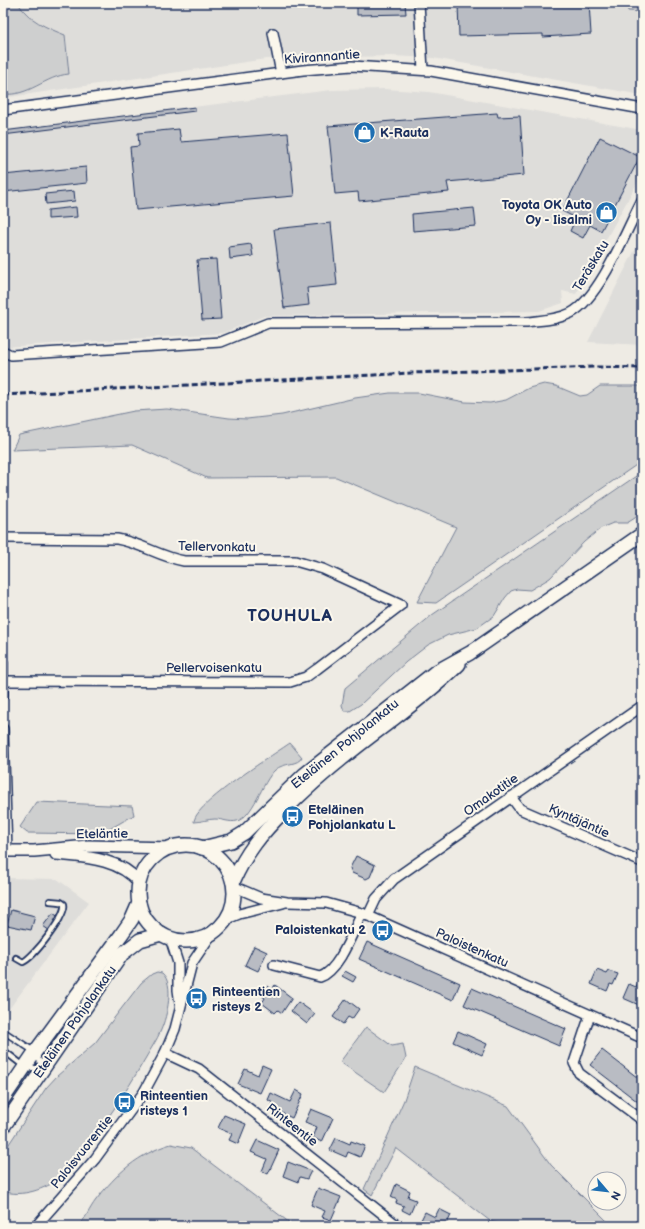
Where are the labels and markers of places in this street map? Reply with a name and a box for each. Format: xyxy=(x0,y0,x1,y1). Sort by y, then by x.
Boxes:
shop icon: K-Rauta xyxy=(351,120,377,146)
place label: K-Rauta xyxy=(380,125,429,141)
place label: Toyota OK Auto Oy - Iisalmi xyxy=(502,197,592,228)
shop icon: Toyota OK Auto Oy - Iisalmi xyxy=(594,199,620,225)
place label: Eteläinen Pohjolankatu L xyxy=(308,802,396,833)
bus stop icon: Eteläinen Pohjolankatu L xyxy=(280,804,306,830)
bus stop icon: Paloistenkatu 2 xyxy=(369,917,395,943)
place label: Paloistenkatu 2 xyxy=(275,922,366,938)
place label: Rinteentien risteys 2 xyxy=(212,984,280,1015)
bus stop icon: Rinteentien risteys 2 xyxy=(184,986,210,1012)
place label: Rinteentien risteys 1 xyxy=(140,1088,208,1119)
bus stop icon: Rinteentien risteys 1 xyxy=(112,1090,138,1116)

